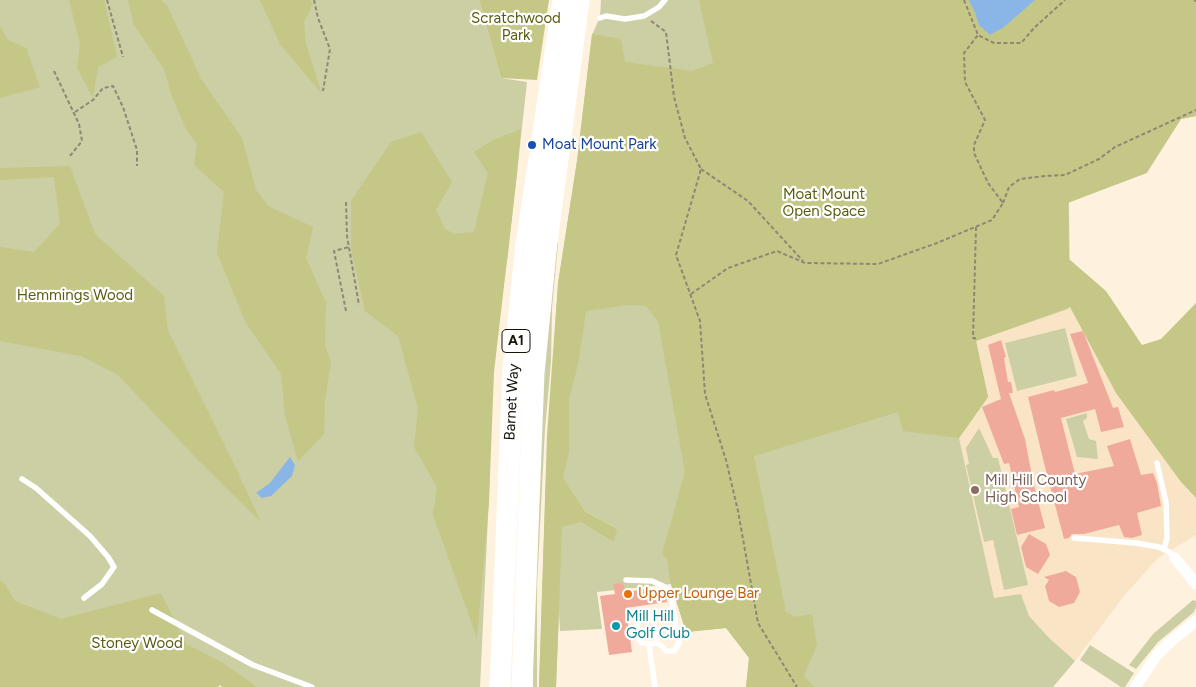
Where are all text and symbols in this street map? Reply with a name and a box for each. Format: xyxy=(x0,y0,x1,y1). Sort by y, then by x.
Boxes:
park label: Scratchwood Park xyxy=(471,10,561,45)
place label: Moat Mount Park xyxy=(542,136,656,154)
marker: Moat Mount Park xyxy=(526,139,538,151)
park label: Moat Mount Open Space xyxy=(783,186,865,221)
park label: Hemmings Wood xyxy=(17,287,133,305)
road number: A1 xyxy=(502,330,530,352)
street label: Barnet Way xyxy=(501,363,523,441)
place label: Mill Hill County High School xyxy=(985,472,1086,507)
marker: Mill Hill County High School xyxy=(969,484,981,496)
place label: Upper Lounge Bar xyxy=(638,585,759,603)
marker: Upper Lounge Bar xyxy=(622,588,634,600)
place label: Mill Hill Golf Club xyxy=(626,608,690,643)
marker: Mill Hill Golf Club xyxy=(610,620,622,632)
park label: Stoney Wood xyxy=(91,635,183,653)

